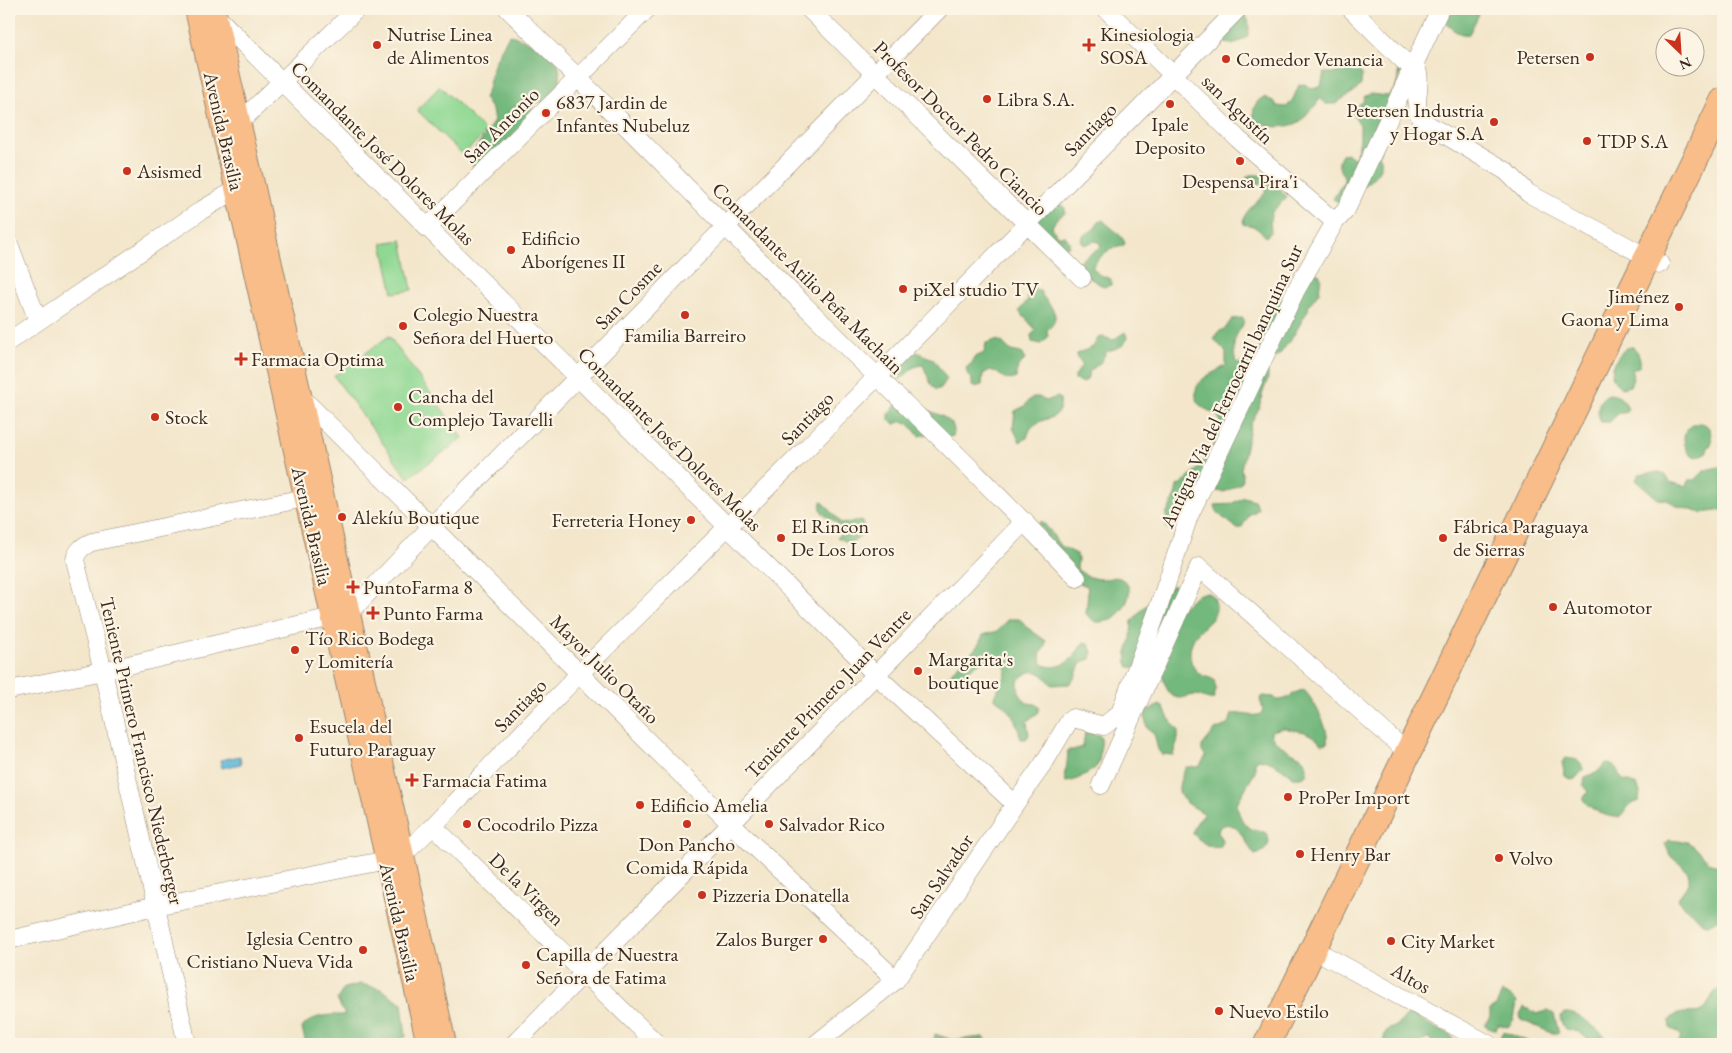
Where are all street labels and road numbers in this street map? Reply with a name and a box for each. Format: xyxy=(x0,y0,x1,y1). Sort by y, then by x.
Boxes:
street label: Profesor Doctor Pedro Ciancio xyxy=(868,35,1054,221)
street label: Comandante José Dolores Molas xyxy=(285,55,481,251)
street label: Avenida Brasilia xyxy=(197,68,250,193)
street label: san Agustín xyxy=(1196,68,1280,150)
street label: San Antonio xyxy=(457,81,545,169)
street label: Santiago xyxy=(1058,96,1122,162)
street label: Comandante Atilio Peña Machain xyxy=(706,176,910,380)
street label: Antigua Via del Ferrocarril banquina Sur xyxy=(1153,240,1309,533)
street label: San Cosme xyxy=(589,255,667,335)
street label: Comandante José Dolores Molas xyxy=(572,341,768,537)
street label: Santiago xyxy=(775,385,839,451)
street label: Avenida Brasilia xyxy=(285,463,338,588)
street label: Teniente Primero Francisco Niederberger xyxy=(94,595,190,908)
street label: Teniente Primero Juan Ventre xyxy=(739,602,917,784)
street label: Mayor Julio Otaño xyxy=(544,608,666,730)
street label: Santiago xyxy=(488,672,552,738)
street label: San Salvador xyxy=(903,828,979,924)
street label: De la Virgen xyxy=(484,847,571,932)
street label: Avenida Brasilia xyxy=(373,859,426,984)
street label: Altos xyxy=(1386,956,1435,999)

